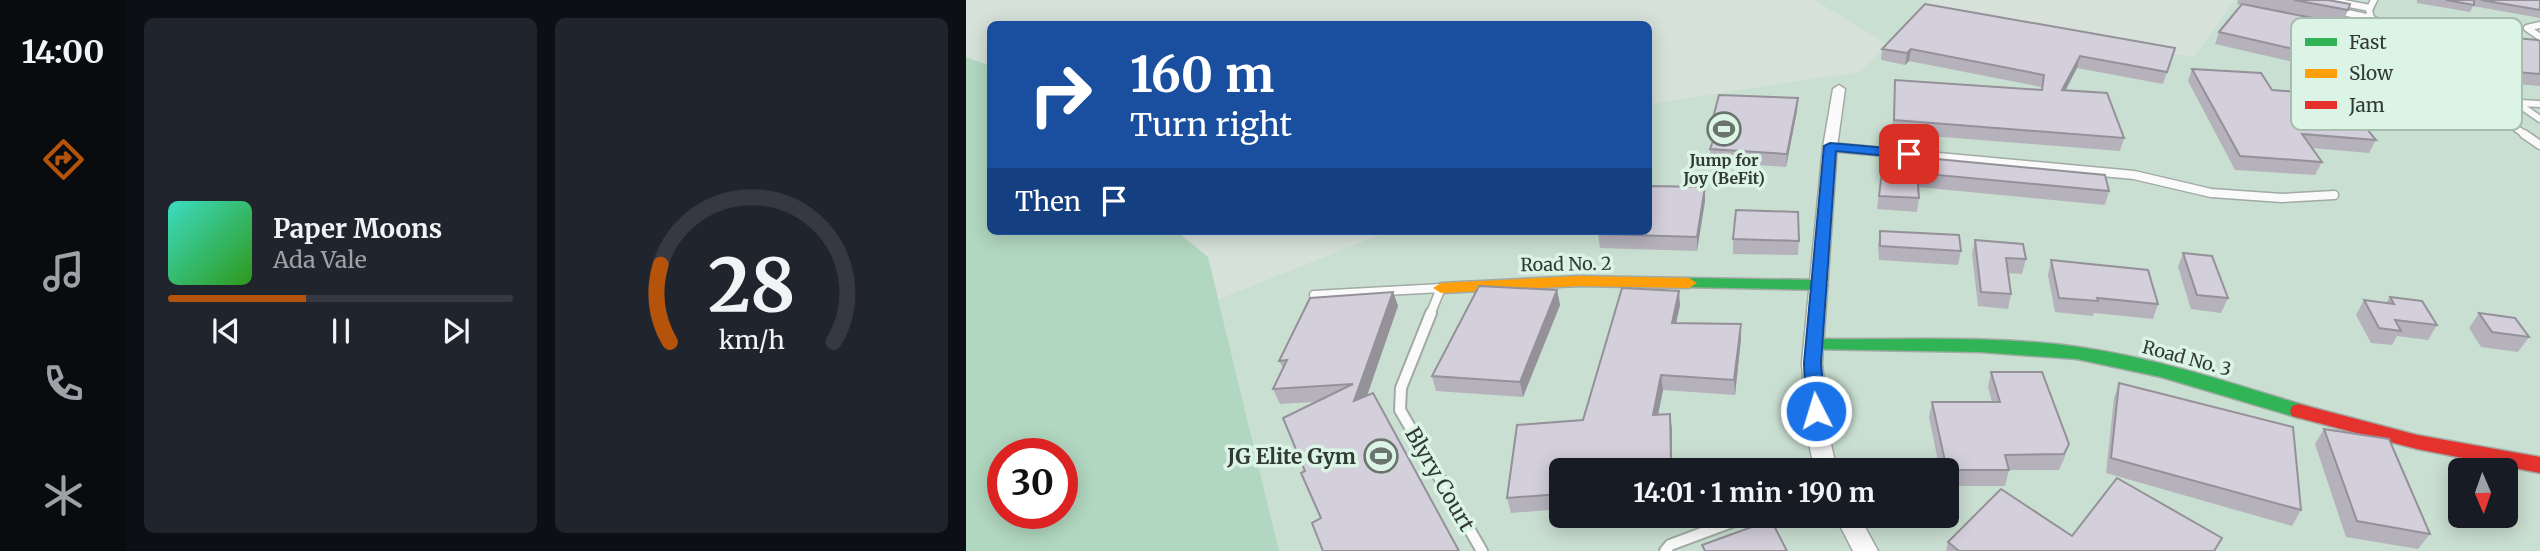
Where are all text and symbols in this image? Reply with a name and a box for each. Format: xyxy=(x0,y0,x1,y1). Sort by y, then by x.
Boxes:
legend xyxy=(2291,18,2522,130)
text: Fast xyxy=(2349,30,2387,54)
text: 14:00 xyxy=(21,32,105,72)
text: 160 m xyxy=(1130,44,1274,105)
icon: right xyxy=(1015,49,1106,140)
text: Slow xyxy=(2349,61,2394,85)
text: Jam xyxy=(2348,93,2385,117)
text: Turn right xyxy=(1130,105,1292,145)
sports icon: Jump for Joy (BeFit) xyxy=(1705,110,1743,148)
pin xyxy=(1879,124,1939,184)
icon: directions xyxy=(39,135,88,184)
icon: arrive xyxy=(1890,135,1928,173)
place label: Jump for Joy (BeFit) xyxy=(1682,150,1765,188)
icon: arrive xyxy=(1095,182,1133,220)
text: Then xyxy=(1015,185,1081,218)
text: Paper Moons xyxy=(273,212,442,245)
text: 28 xyxy=(708,240,795,332)
text: Ada Vale xyxy=(273,245,367,274)
icon: music xyxy=(39,247,88,296)
street label: Road No. 2 xyxy=(1520,252,1612,276)
icon: previous xyxy=(207,312,245,350)
icon: pause xyxy=(322,312,360,350)
icon: next xyxy=(437,312,475,350)
text: km/h xyxy=(718,323,785,355)
street label: Road No. 3 xyxy=(2140,335,2234,381)
icon: phone xyxy=(39,359,88,408)
position arrow xyxy=(1779,374,1853,448)
street label: Blyry Court xyxy=(1399,422,1481,536)
sports icon: JG Elite Gym xyxy=(1362,437,1400,475)
speed limit sign: 30 xyxy=(987,438,1078,529)
place label: JG Elite Gym xyxy=(1226,443,1356,470)
north arrow xyxy=(2448,458,2518,528)
map controls xyxy=(2448,458,2518,528)
icon: climate xyxy=(39,471,88,520)
text: 14:01 · 1 min · 190 m xyxy=(1633,476,1875,509)

